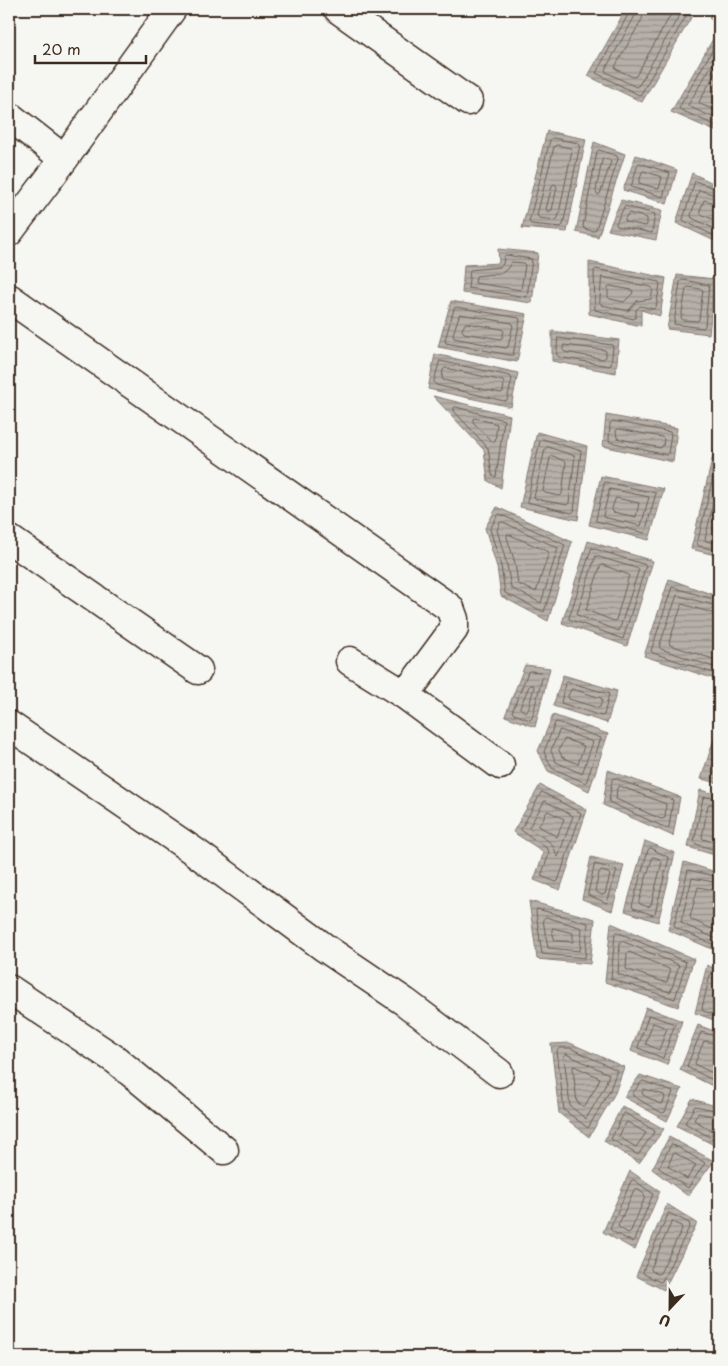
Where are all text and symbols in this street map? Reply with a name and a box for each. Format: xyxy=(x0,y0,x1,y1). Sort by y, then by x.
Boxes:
scale bar xyxy=(35,32,146,64)
text: 20 m xyxy=(42,37,81,60)
north arrow xyxy=(646,1284,696,1334)
text: U xyxy=(656,1309,674,1332)

